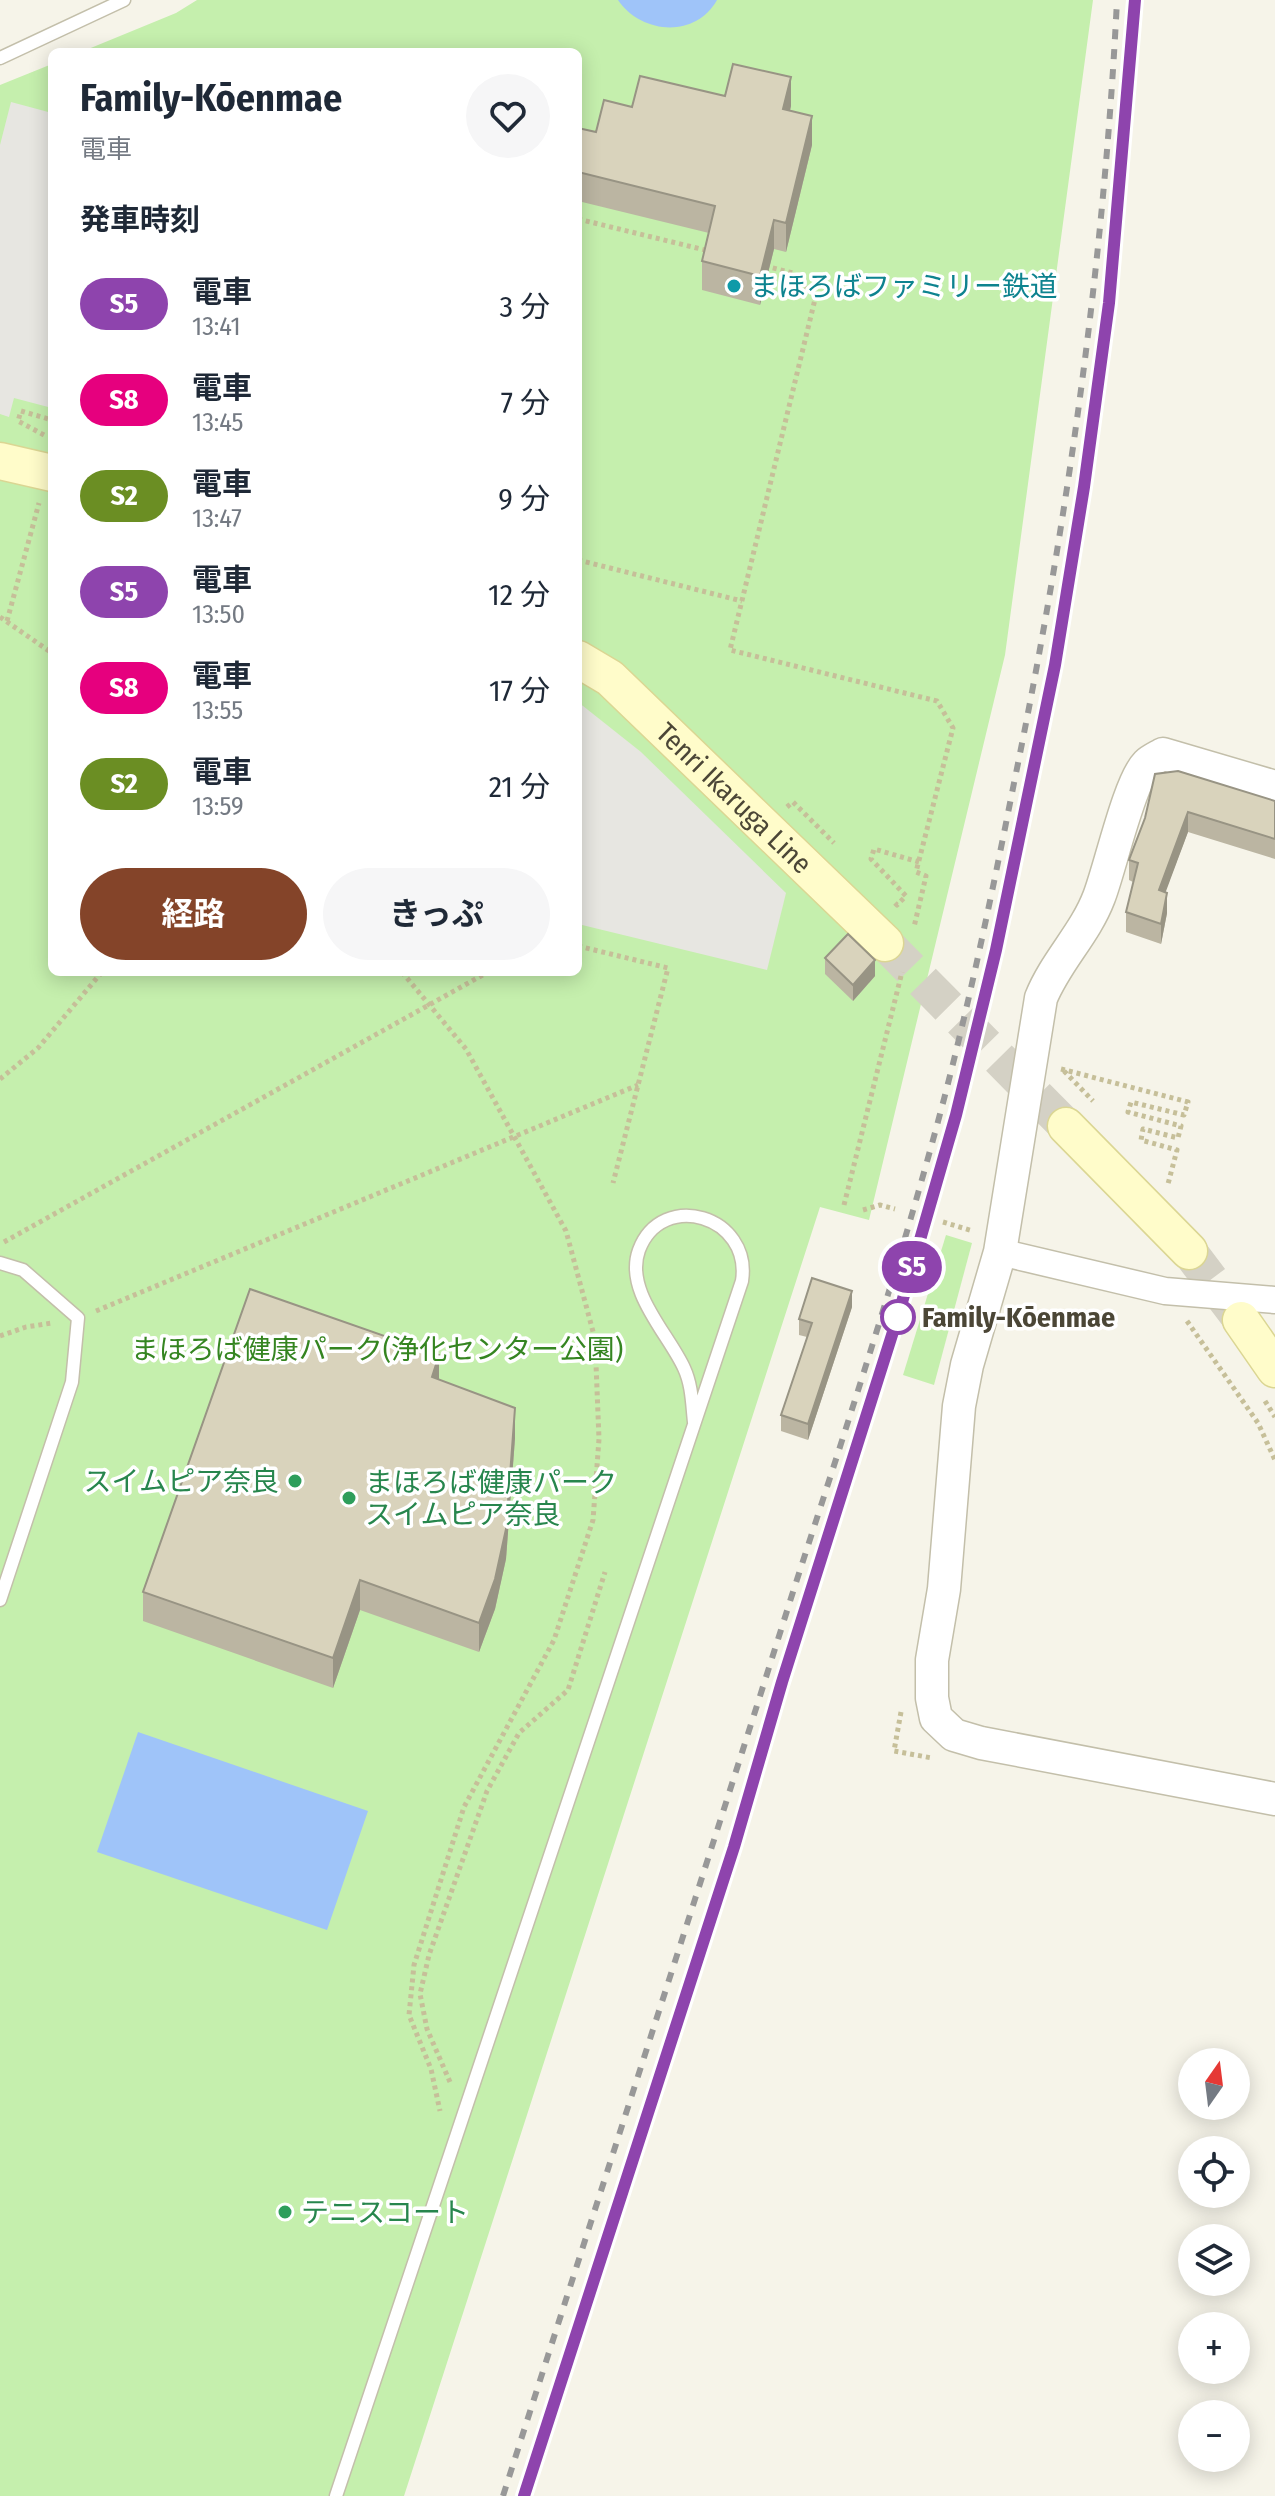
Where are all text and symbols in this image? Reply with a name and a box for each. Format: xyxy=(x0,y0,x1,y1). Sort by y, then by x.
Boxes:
button: heart xyxy=(466,74,550,158)
text: Family-Kōenmae xyxy=(80,75,342,121)
text: 電車 xyxy=(80,134,132,165)
text: 発車時刻 xyxy=(80,202,200,238)
place label: まほろばファミリー鉄道 xyxy=(750,270,1058,303)
text: 電車 xyxy=(192,274,252,310)
marker: まほろばファミリー鉄道 xyxy=(725,277,743,295)
text: S5 xyxy=(110,287,138,320)
text: 3 分 xyxy=(499,289,550,325)
text: 13:41 xyxy=(192,311,241,342)
text: 電車 xyxy=(192,370,252,406)
text: S8 xyxy=(109,383,139,416)
text: 7 分 xyxy=(501,385,550,421)
text: 13:45 xyxy=(192,407,244,438)
text: 電車 xyxy=(192,466,252,502)
text: S2 xyxy=(110,479,138,512)
text: 9 分 xyxy=(498,481,550,517)
text: 13:47 xyxy=(192,503,242,534)
text: 電車 xyxy=(192,562,252,598)
text: S5 xyxy=(110,575,138,608)
text: 12 分 xyxy=(488,577,550,613)
text: 13:50 xyxy=(192,599,245,630)
text: 電車 xyxy=(192,658,252,694)
text: S8 xyxy=(109,671,139,704)
text: 17 分 xyxy=(489,673,550,709)
text: 13:55 xyxy=(192,695,243,726)
street label: Tenri Ikaruga Line xyxy=(650,716,819,880)
text: 電車 xyxy=(192,754,252,790)
text: S2 xyxy=(110,767,138,800)
text: 21 分 xyxy=(489,769,550,805)
text: 13:59 xyxy=(192,791,244,822)
button: 経路 xyxy=(80,868,307,960)
button: きっぷ xyxy=(323,868,550,960)
line badge: S5 xyxy=(876,1241,948,1293)
text: S5 xyxy=(898,1250,926,1283)
marker: Family-Kōenmae xyxy=(881,1300,915,1334)
place label: Family-Kōenmae xyxy=(922,1301,1115,1334)
park label: まほろば健康パーク(浄化センター公園) xyxy=(131,1333,623,1366)
place label: スイムピア奈良 xyxy=(84,1465,279,1498)
place label: まほろば健康パーク スイムピア奈良 xyxy=(365,1466,617,1531)
marker: スイムピア奈良 xyxy=(286,1472,304,1490)
marker: まほろば健康パーク スイムピア奈良 xyxy=(340,1489,358,1507)
north arrow xyxy=(1178,2048,1250,2120)
map controls xyxy=(1178,2048,1250,2472)
button: locate xyxy=(1178,2136,1250,2208)
place label: テニスコート xyxy=(301,2196,469,2229)
marker: テニスコート xyxy=(276,2203,294,2221)
button: layers xyxy=(1178,2224,1250,2296)
button: + xyxy=(1178,2312,1250,2384)
button: − xyxy=(1178,2400,1250,2472)

